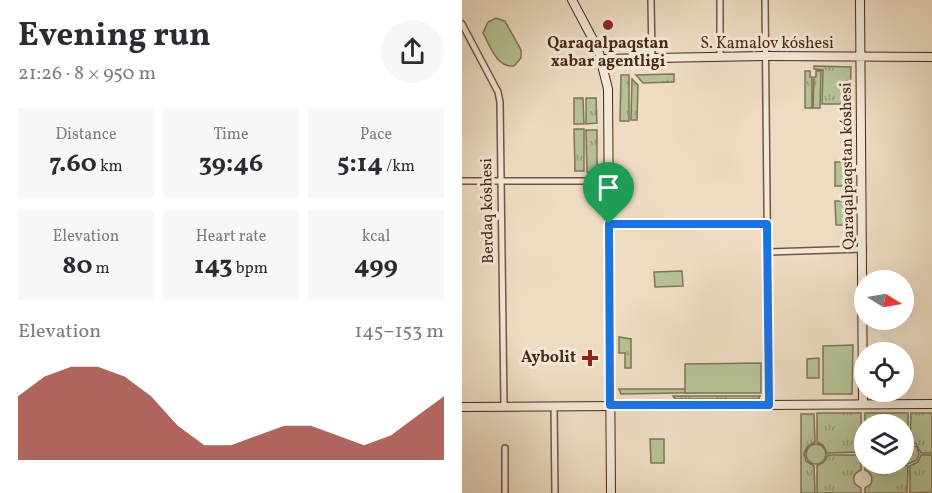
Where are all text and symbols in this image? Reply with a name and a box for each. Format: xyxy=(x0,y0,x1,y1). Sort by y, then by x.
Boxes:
text: Evening run xyxy=(18,14,211,60)
marker: Qaraqalpaqstan xabar agentligi xyxy=(601,18,615,32)
button: share xyxy=(381,20,444,83)
place label: Qaraqalpaqstan xabar agentligi xyxy=(547,33,669,73)
street label: S. Kamalov kóshesi xyxy=(700,33,834,55)
text: 21:26 · 8 × 950 m xyxy=(18,60,156,88)
street label: Qaraqalpaqstan kóshesi xyxy=(836,82,860,250)
text: Distance xyxy=(55,124,117,146)
text: Time xyxy=(213,124,249,146)
text: Pace xyxy=(360,124,392,146)
text: 7.60 xyxy=(49,146,97,182)
text: 39:46 xyxy=(199,146,263,182)
text: 5:14 xyxy=(337,146,383,182)
text: km xyxy=(97,156,123,178)
text: /km xyxy=(383,156,415,178)
street label: Berdaq kóshesi xyxy=(476,158,500,264)
pin xyxy=(583,162,634,224)
icon: arrive xyxy=(592,171,625,204)
text: Elevation xyxy=(53,226,119,248)
text: Heart rate xyxy=(196,226,266,248)
text: kcal xyxy=(362,226,390,248)
text: 80 xyxy=(62,248,92,284)
text: 143 xyxy=(194,248,233,284)
text: 499 xyxy=(354,248,398,284)
text: m xyxy=(92,258,110,280)
text: bpm xyxy=(233,258,268,280)
north arrow xyxy=(854,270,914,330)
map controls xyxy=(854,270,914,474)
text: Elevation xyxy=(18,318,101,346)
text: 145–153 m xyxy=(355,318,444,346)
button: locate xyxy=(854,342,914,402)
place label: Aybolit xyxy=(521,347,576,369)
marker: Aybolit xyxy=(581,349,599,367)
button: layers xyxy=(854,414,914,474)

